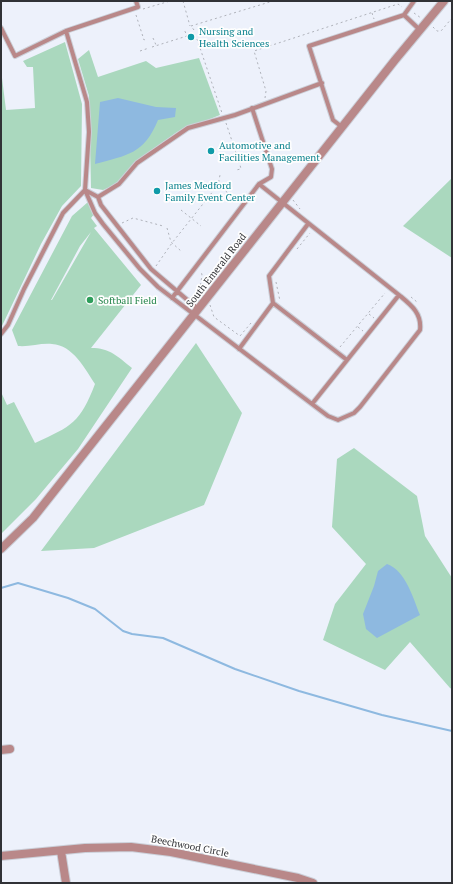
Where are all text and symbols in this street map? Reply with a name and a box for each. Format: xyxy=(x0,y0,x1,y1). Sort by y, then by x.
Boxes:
place label: Nursing and Health Sciences xyxy=(199,25,269,50)
marker: Nursing and Health Sciences xyxy=(186,32,196,42)
place label: Automotive and Facilities Management xyxy=(219,139,320,164)
marker: Automotive and Facilities Management xyxy=(206,146,216,156)
place label: James Medford Family Event Center xyxy=(165,179,255,204)
marker: James Medford Family Event Center xyxy=(152,186,162,196)
street label: South Emerald Road xyxy=(183,230,249,310)
place label: Softball Field xyxy=(98,294,157,307)
marker: Softball Field xyxy=(85,295,95,305)
street label: Beechwood Circle xyxy=(150,832,230,860)

